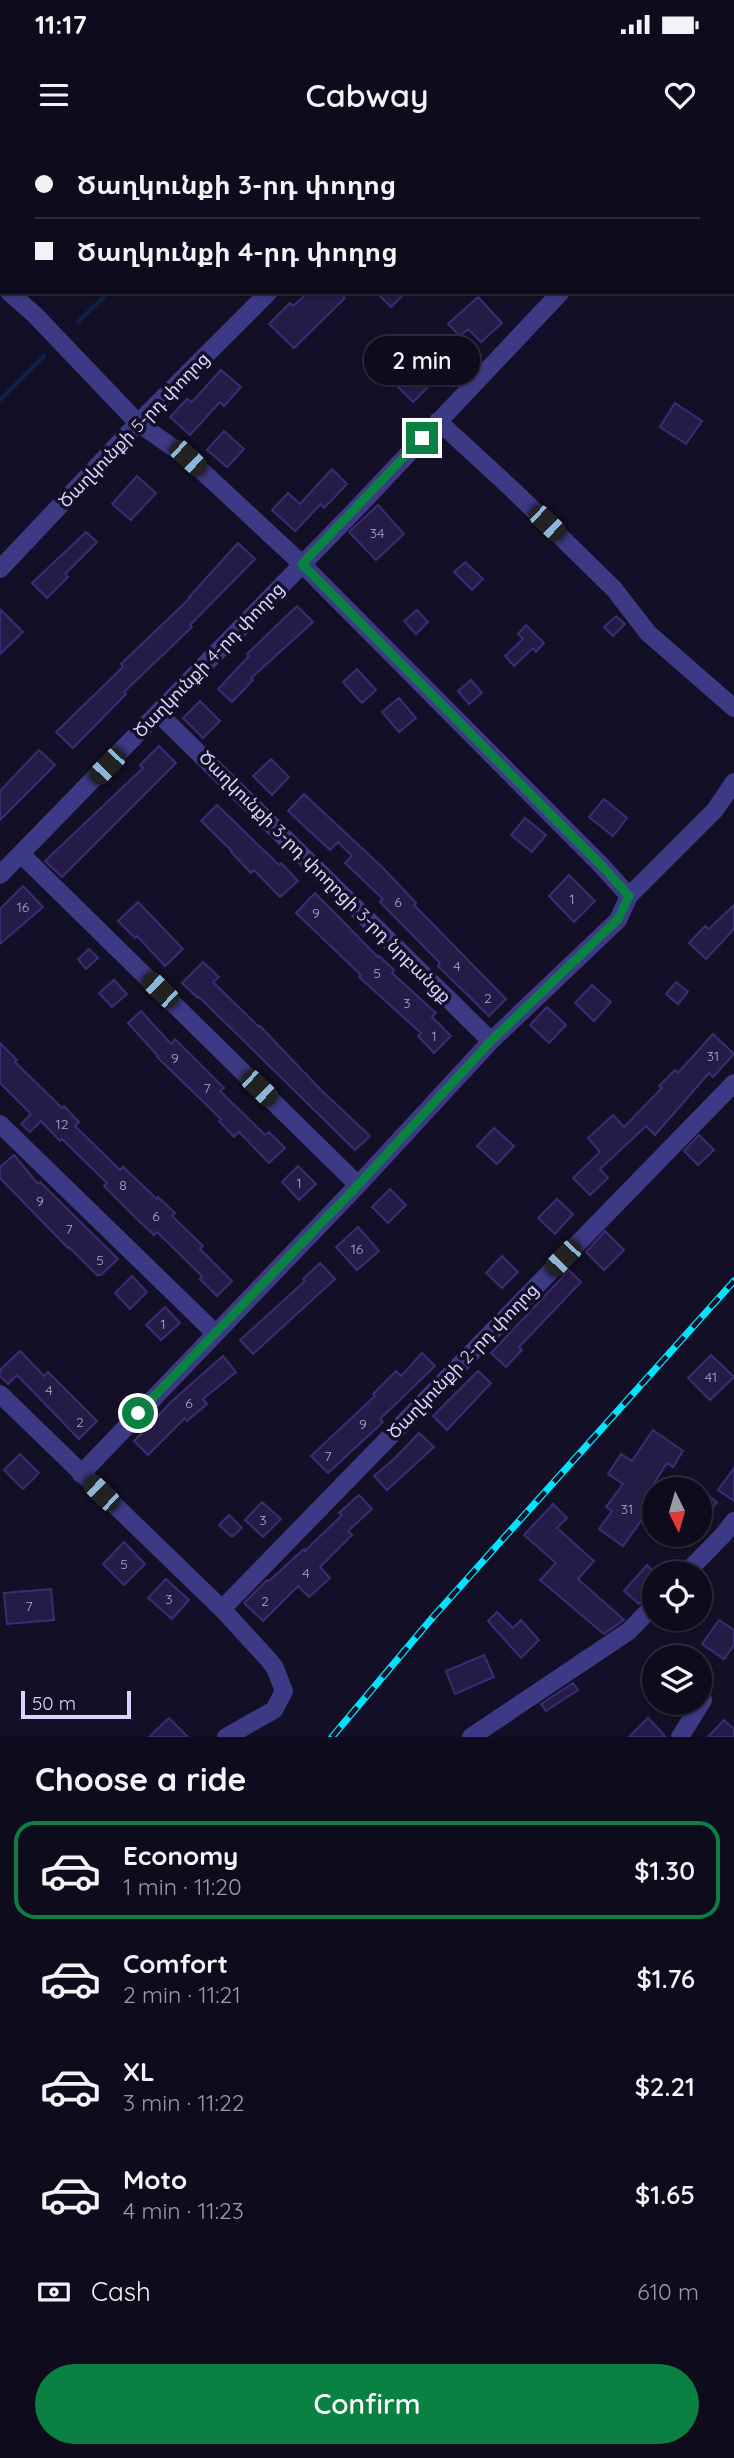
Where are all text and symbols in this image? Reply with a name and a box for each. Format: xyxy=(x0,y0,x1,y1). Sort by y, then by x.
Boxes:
text: 11:17 xyxy=(35,8,87,41)
text: Cabway xyxy=(305,75,429,115)
icon: menu xyxy=(35,76,73,114)
icon: heart xyxy=(661,76,699,114)
text: Ծաղկունքի 3-րդ փողոց xyxy=(77,168,396,201)
text: Ծաղկունքի 4-րդ փողոց xyxy=(77,235,398,268)
callout: 2 min xyxy=(364,336,480,386)
text: 2 min xyxy=(392,346,452,375)
street label: Ծաղկունքի 5-րդ փողոց xyxy=(53,347,214,512)
route end xyxy=(406,422,438,454)
car xyxy=(166,436,211,480)
car xyxy=(525,501,570,545)
house number: 34 xyxy=(370,524,384,542)
street label: Ծաղկունքի 4-րդ փողոց xyxy=(128,577,289,742)
car xyxy=(85,744,130,788)
street label: Ծաղկունքի 3-րդ փողոցի 3-րդ նրբանցք xyxy=(194,746,456,1008)
house number: 1 xyxy=(569,890,575,908)
house number: 6 xyxy=(394,893,402,911)
house number: 16 xyxy=(17,898,30,916)
house number: 9 xyxy=(312,904,320,922)
house number: 4 xyxy=(453,957,461,975)
house number: 5 xyxy=(373,964,381,982)
car xyxy=(138,968,183,1012)
house number: 2 xyxy=(484,989,492,1007)
house number: 3 xyxy=(403,995,411,1011)
house number: 1 xyxy=(431,1027,437,1045)
house number: 31 xyxy=(707,1047,719,1065)
house number: 9 xyxy=(171,1049,179,1067)
car xyxy=(237,1066,282,1110)
house number: 7 xyxy=(203,1079,211,1097)
house number: 12 xyxy=(56,1115,69,1133)
house number: 1 xyxy=(296,1174,302,1192)
house number: 8 xyxy=(119,1176,127,1194)
house number: 9 xyxy=(36,1192,44,1210)
house number: 6 xyxy=(152,1207,160,1225)
house number: 7 xyxy=(65,1220,73,1238)
car xyxy=(541,1236,586,1280)
house number: 16 xyxy=(351,1240,364,1258)
house number: 5 xyxy=(96,1251,104,1269)
street label: Ծաղկունքի 2-րդ փողոց xyxy=(382,1278,543,1443)
house number: 1 xyxy=(160,1315,166,1333)
house number: 41 xyxy=(705,1368,717,1386)
house number: 4 xyxy=(45,1381,53,1399)
house number: 6 xyxy=(185,1394,193,1412)
route start xyxy=(122,1397,154,1429)
house number: 2 xyxy=(76,1413,84,1431)
house number: 9 xyxy=(359,1415,367,1433)
house number: 7 xyxy=(324,1447,332,1465)
car xyxy=(79,1471,124,1515)
north arrow xyxy=(642,1477,712,1547)
map controls xyxy=(642,1477,712,1715)
house number: 31 xyxy=(621,1500,633,1518)
house number: 3 xyxy=(259,1511,267,1529)
house number: 5 xyxy=(120,1555,128,1573)
button: locate xyxy=(642,1561,712,1631)
house number: 4 xyxy=(302,1564,310,1582)
house number: 3 xyxy=(165,1590,173,1608)
house number: 2 xyxy=(261,1592,269,1610)
house number: 7 xyxy=(25,1597,33,1615)
button: layers xyxy=(642,1645,712,1715)
scale bar xyxy=(21,1688,131,1720)
text: 50 m xyxy=(32,1691,76,1715)
text: Choose a ride xyxy=(35,1759,247,1799)
icon: car xyxy=(39,1839,102,1902)
text: Economy xyxy=(123,1839,238,1872)
text: $1.30 xyxy=(634,1854,695,1887)
text: 1 min · 11:20 xyxy=(123,1872,242,1901)
icon: car xyxy=(39,1947,102,2010)
text: Comfort xyxy=(123,1947,228,1980)
text: $1.76 xyxy=(637,1962,695,1995)
text: 2 min · 11:21 xyxy=(123,1980,241,2009)
icon: car xyxy=(39,2055,102,2118)
text: XL xyxy=(123,2055,155,2088)
text: $2.21 xyxy=(635,2070,695,2103)
text: 3 min · 11:22 xyxy=(123,2088,244,2117)
icon: car xyxy=(39,2163,102,2226)
text: Moto xyxy=(123,2163,187,2196)
text: $1.65 xyxy=(635,2178,695,2211)
text: 4 min · 11:23 xyxy=(123,2196,244,2225)
icon: cash xyxy=(35,2273,73,2311)
text: Cash xyxy=(91,2275,151,2308)
text: 610 m xyxy=(637,2277,699,2306)
button: Confirm xyxy=(35,2364,699,2444)

